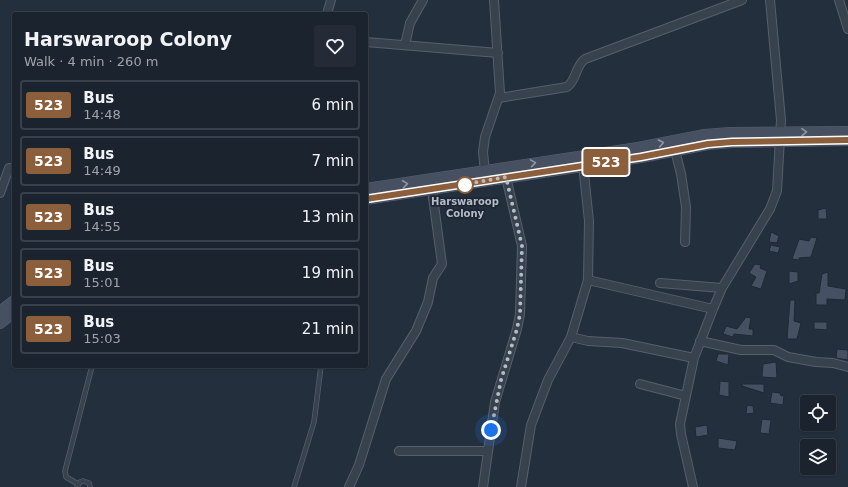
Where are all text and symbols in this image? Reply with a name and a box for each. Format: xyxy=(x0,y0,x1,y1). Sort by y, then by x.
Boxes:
button: heart xyxy=(314,25,356,67)
text: Harswaroop Colony xyxy=(24,28,232,50)
text: Walk · 4 min · 260 m xyxy=(24,54,158,69)
text: Bus xyxy=(83,89,114,107)
text: 6 min xyxy=(311,96,354,114)
text: 523 xyxy=(34,97,63,113)
text: 14:48 xyxy=(83,107,121,122)
one-way arrow xyxy=(801,128,807,136)
one-way arrow xyxy=(658,139,664,147)
text: Bus xyxy=(83,145,114,163)
line badge: 523 xyxy=(583,149,629,175)
text: 7 min xyxy=(311,152,354,170)
text: 523 xyxy=(34,153,63,169)
text: 523 xyxy=(591,154,621,170)
one-way arrow xyxy=(530,160,536,168)
text: 14:49 xyxy=(83,163,121,178)
marker: Harswaroop Colony xyxy=(456,176,474,194)
one-way arrow xyxy=(402,180,408,189)
place label: Harswaroop Colony xyxy=(431,196,499,219)
text: Bus xyxy=(83,201,114,219)
text: 13 min xyxy=(302,208,354,226)
text: 523 xyxy=(34,209,63,225)
text: 14:55 xyxy=(83,219,121,234)
text: Bus xyxy=(83,257,114,275)
text: 19 min xyxy=(302,264,354,282)
text: 523 xyxy=(34,265,63,281)
text: 15:01 xyxy=(83,275,121,290)
text: Bus xyxy=(83,313,114,331)
text: 21 min xyxy=(302,320,354,338)
text: 523 xyxy=(34,321,63,337)
text: 15:03 xyxy=(83,331,121,346)
map controls xyxy=(800,395,836,475)
button: locate xyxy=(800,395,836,431)
your location xyxy=(481,420,501,440)
button: layers xyxy=(800,439,836,475)

